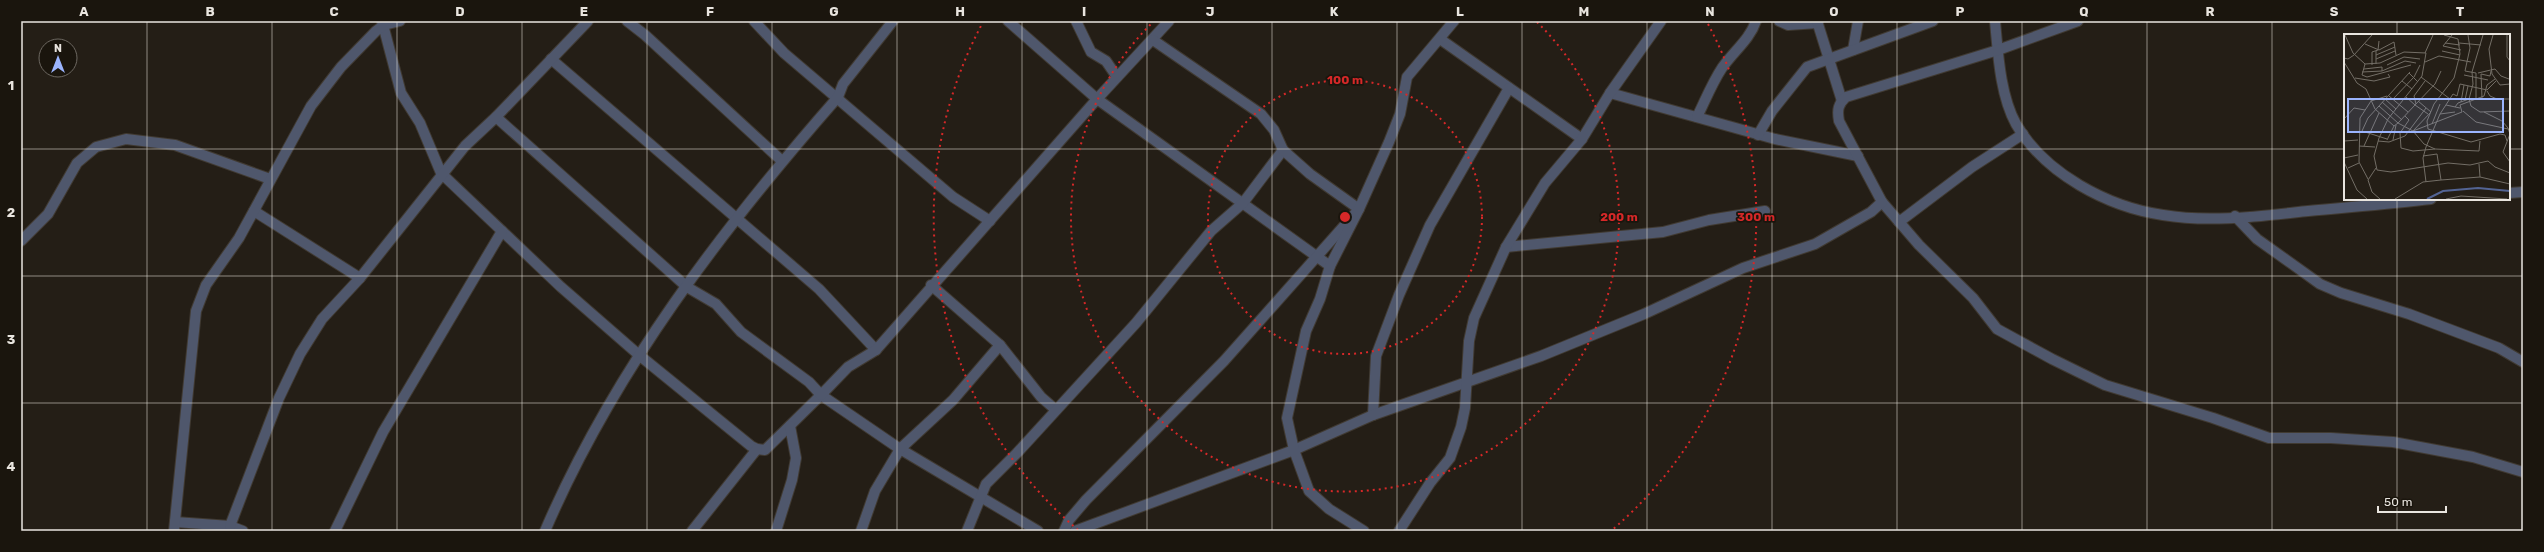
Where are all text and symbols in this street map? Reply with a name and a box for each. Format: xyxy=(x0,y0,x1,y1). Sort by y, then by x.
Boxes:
text: A xyxy=(79,4,89,19)
text: B xyxy=(205,4,215,19)
text: C xyxy=(329,4,339,19)
text: D xyxy=(455,4,465,19)
text: E xyxy=(580,4,588,19)
text: F xyxy=(706,4,714,19)
text: G xyxy=(829,4,839,19)
text: H xyxy=(955,4,965,19)
text: I xyxy=(1082,4,1086,19)
text: J xyxy=(1206,4,1214,19)
text: K xyxy=(1330,4,1339,19)
text: L xyxy=(1456,4,1464,19)
text: M xyxy=(1579,4,1589,19)
text: N xyxy=(1705,4,1715,19)
text: O xyxy=(1829,4,1839,19)
text: P xyxy=(1956,4,1965,19)
text: Q xyxy=(2079,4,2089,19)
text: R xyxy=(2206,4,2215,19)
text: S xyxy=(2330,4,2339,19)
text: T xyxy=(2456,4,2464,19)
inset map xyxy=(2344,34,2510,200)
north arrow xyxy=(38,38,78,78)
text: N xyxy=(54,42,62,55)
text: 100 m xyxy=(1327,73,1363,87)
text: 1 xyxy=(8,78,14,93)
text: 2 xyxy=(7,205,15,220)
centre of rings xyxy=(1338,210,1352,224)
text: 200 m xyxy=(1600,210,1638,224)
text: 300 m xyxy=(1737,210,1775,224)
text: 3 xyxy=(7,332,16,347)
text: 4 xyxy=(7,459,16,474)
scale bar xyxy=(2378,488,2446,514)
text: 50 m xyxy=(2384,495,2412,509)

